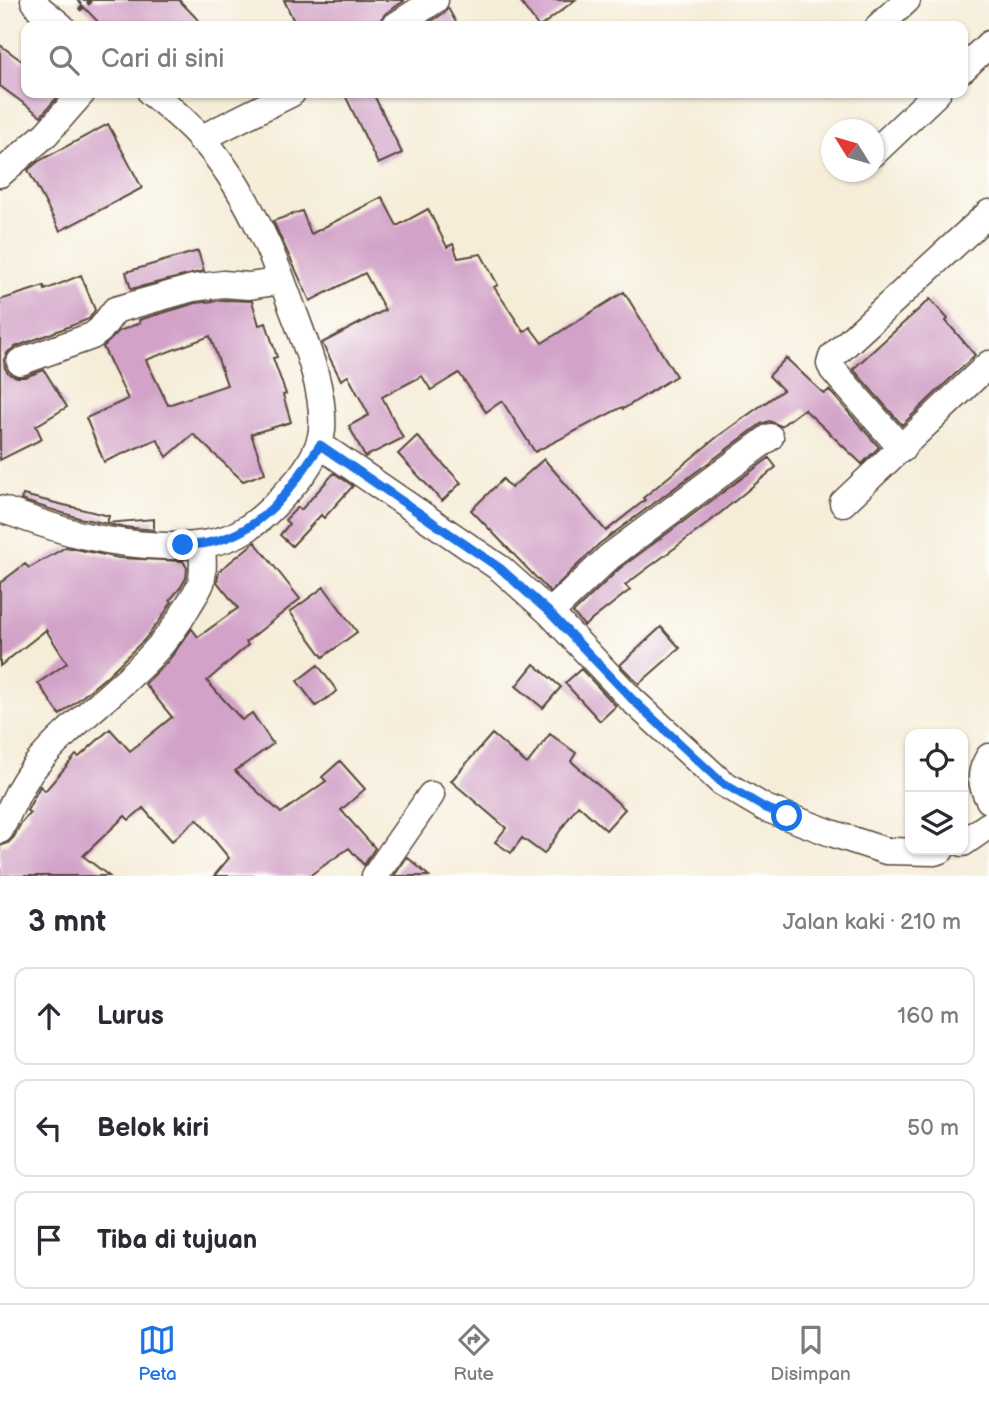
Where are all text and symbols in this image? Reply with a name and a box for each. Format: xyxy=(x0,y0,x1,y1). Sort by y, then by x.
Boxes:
search box xyxy=(21,21,968,98)
icon: search xyxy=(45,41,83,79)
text: Cari di sini xyxy=(101,44,224,75)
north arrow xyxy=(821,119,884,182)
route end xyxy=(167,529,198,560)
map controls xyxy=(905,729,968,855)
button: locate xyxy=(905,729,968,792)
button: layers xyxy=(905,792,968,855)
route start xyxy=(771,800,802,831)
text: 3 mnt xyxy=(28,904,106,940)
text: Jalan kaki · 210 m xyxy=(783,908,961,936)
icon: ahead xyxy=(30,997,68,1035)
text: Lurus xyxy=(97,1001,164,1032)
text: 160 m xyxy=(897,1002,959,1030)
icon: left xyxy=(30,1109,68,1147)
text: Belok kiri xyxy=(97,1113,209,1144)
text: 50 m xyxy=(907,1114,959,1142)
icon: arrive xyxy=(30,1221,68,1259)
text: Tiba di tujuan xyxy=(97,1225,257,1256)
tab: Peta xyxy=(138,1321,177,1386)
tab: Rute xyxy=(453,1321,494,1386)
tab: Disimpan xyxy=(770,1321,851,1386)

